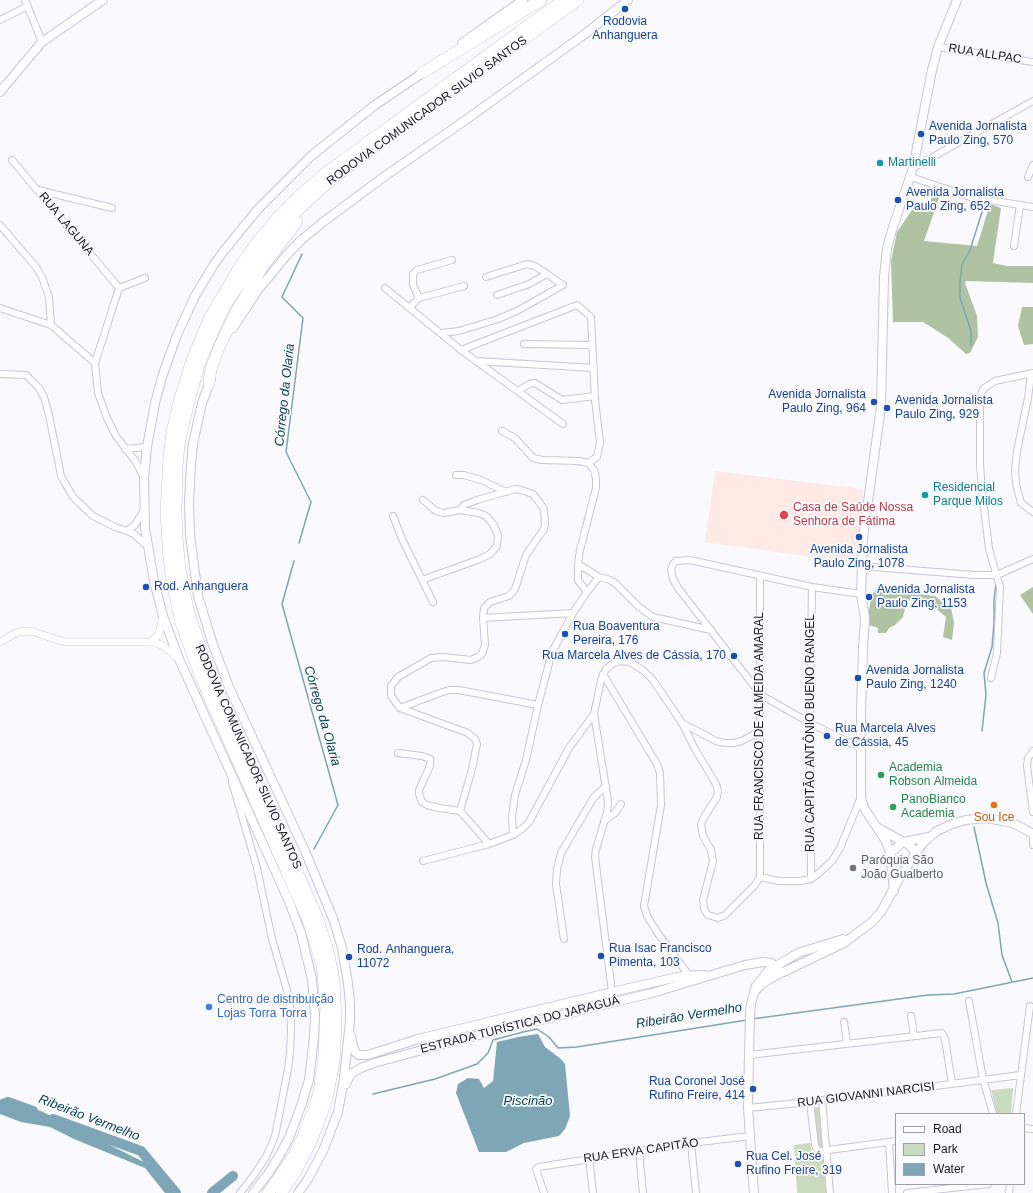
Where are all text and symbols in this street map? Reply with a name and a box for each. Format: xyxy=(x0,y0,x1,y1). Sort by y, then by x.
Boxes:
marker: Rodovia Anhanguera xyxy=(620,4,630,14)
place label: Rodovia Anhanguera xyxy=(592,15,658,43)
street label: RODOVIA COMUNICADOR SILVIO SANTOS xyxy=(324,33,530,189)
street label: RUA ALLPAC xyxy=(947,41,1023,67)
place label: Avenida Jornalista Paulo Zing, 570 xyxy=(929,120,1027,148)
marker: Avenida Jornalista Paulo Zing, 570 xyxy=(916,129,926,139)
place label: Martinelli xyxy=(888,156,936,170)
marker: Martinelli xyxy=(875,158,885,168)
place label: Avenida Jornalista Paulo Zing, 652 xyxy=(906,186,1004,214)
street label: RUA LAGUNA xyxy=(35,189,97,259)
marker: Avenida Jornalista Paulo Zing, 652 xyxy=(893,195,903,205)
water label: Córrego da Olaria xyxy=(272,343,298,447)
place label: Avenida Jornalista Paulo Zing, 964 xyxy=(768,388,866,416)
place label: Avenida Jornalista Paulo Zing, 929 xyxy=(895,394,993,422)
marker: Avenida Jornalista Paulo Zing, 964 xyxy=(869,397,879,407)
marker: Avenida Jornalista Paulo Zing, 929 xyxy=(882,403,892,413)
place label: Residencial Parque Milos xyxy=(933,481,1003,509)
marker: Residencial Parque Milos xyxy=(920,490,930,500)
place label: Casa de Saúde Nossa Senhora de Fátima xyxy=(793,501,913,529)
marker: Casa de Saúde Nossa Senhora de Fátima xyxy=(778,509,790,521)
marker: Avenida Jornalista Paulo Zing, 1078 xyxy=(854,532,864,542)
place label: Avenida Jornalista Paulo Zing, 1078 xyxy=(810,543,908,571)
place label: Rod. Anhanguera xyxy=(154,580,248,594)
marker: Rod. Anhanguera xyxy=(141,582,151,592)
place label: Avenida Jornalista Paulo Zing, 1153 xyxy=(877,583,975,611)
marker: Avenida Jornalista Paulo Zing, 1153 xyxy=(864,592,874,602)
street label: RUA FRANCISCO DE ALMEIDA AMARAL xyxy=(753,612,767,840)
street label: RUA CAPITÃO ANTÔNIO BUENO RANGEL xyxy=(804,614,818,852)
place label: Rua Boaventura Pereira, 176 xyxy=(573,620,660,648)
marker: Rua Boaventura Pereira, 176 xyxy=(560,629,570,639)
street label: RODOVIA COMUNICADOR SILVIO SANTOS xyxy=(192,643,304,871)
place label: Rua Marcela Alves de Cássia, 170 xyxy=(542,649,726,663)
marker: Rua Marcela Alves de Cássia, 170 xyxy=(729,651,739,661)
water label: Córrego da Olaria xyxy=(300,664,344,768)
place label: Avenida Jornalista Paulo Zing, 1240 xyxy=(866,664,964,692)
marker: Avenida Jornalista Paulo Zing, 1240 xyxy=(853,673,863,683)
place label: Rua Marcela Alves de Cássia, 45 xyxy=(835,722,936,750)
marker: Rua Marcela Alves de Cássia, 45 xyxy=(822,731,832,741)
place label: Academia Robson Almeida xyxy=(889,761,977,789)
marker: Academia Robson Almeida xyxy=(876,770,886,780)
place label: PanoBianco Academia xyxy=(901,793,966,821)
marker: Sou Ice xyxy=(989,800,999,810)
marker: PanoBianco Academia xyxy=(888,802,898,812)
place label: Sou Ice xyxy=(974,811,1014,825)
place label: Paróquia São João Gualberto xyxy=(861,854,943,882)
marker: Paróquia São João Gualberto xyxy=(848,863,858,873)
place label: Rua Isac Francisco Pimenta, 103 xyxy=(609,942,712,970)
place label: Rod. Anhanguera, 11072 xyxy=(357,943,454,971)
marker: Rua Isac Francisco Pimenta, 103 xyxy=(596,951,606,961)
marker: Rod. Anhanguera, 11072 xyxy=(344,952,354,962)
place label: Centro de distribuição Lojas Torra Torra xyxy=(217,993,334,1021)
street label: ESTRADA TURÍSTICA DO JARAGUÁ xyxy=(419,993,621,1057)
water label: Ribeirão Vermelho xyxy=(635,1000,743,1032)
marker: Centro de distribuição Lojas Torra Torra xyxy=(204,1002,214,1012)
place label: Rua Coronel José Rufino Freire, 414 xyxy=(649,1075,745,1103)
street label: RUA GIOVANNI NARCISI xyxy=(796,1079,936,1111)
marker: Rua Coronel José Rufino Freire, 414 xyxy=(748,1084,758,1094)
water label: Ribeirão Vermelho xyxy=(36,1092,142,1144)
water label: Piscinão xyxy=(503,1093,553,1109)
legend xyxy=(895,1113,1025,1185)
text: Road xyxy=(933,1122,962,1136)
street label: RUA ERVA CAPITÃO xyxy=(582,1136,700,1166)
text: Park xyxy=(933,1142,958,1156)
place label: Rua Cel. José Rufino Freire, 319 xyxy=(746,1150,842,1178)
marker: Rua Cel. José Rufino Freire, 319 xyxy=(733,1159,743,1169)
text: Water xyxy=(933,1162,965,1176)

